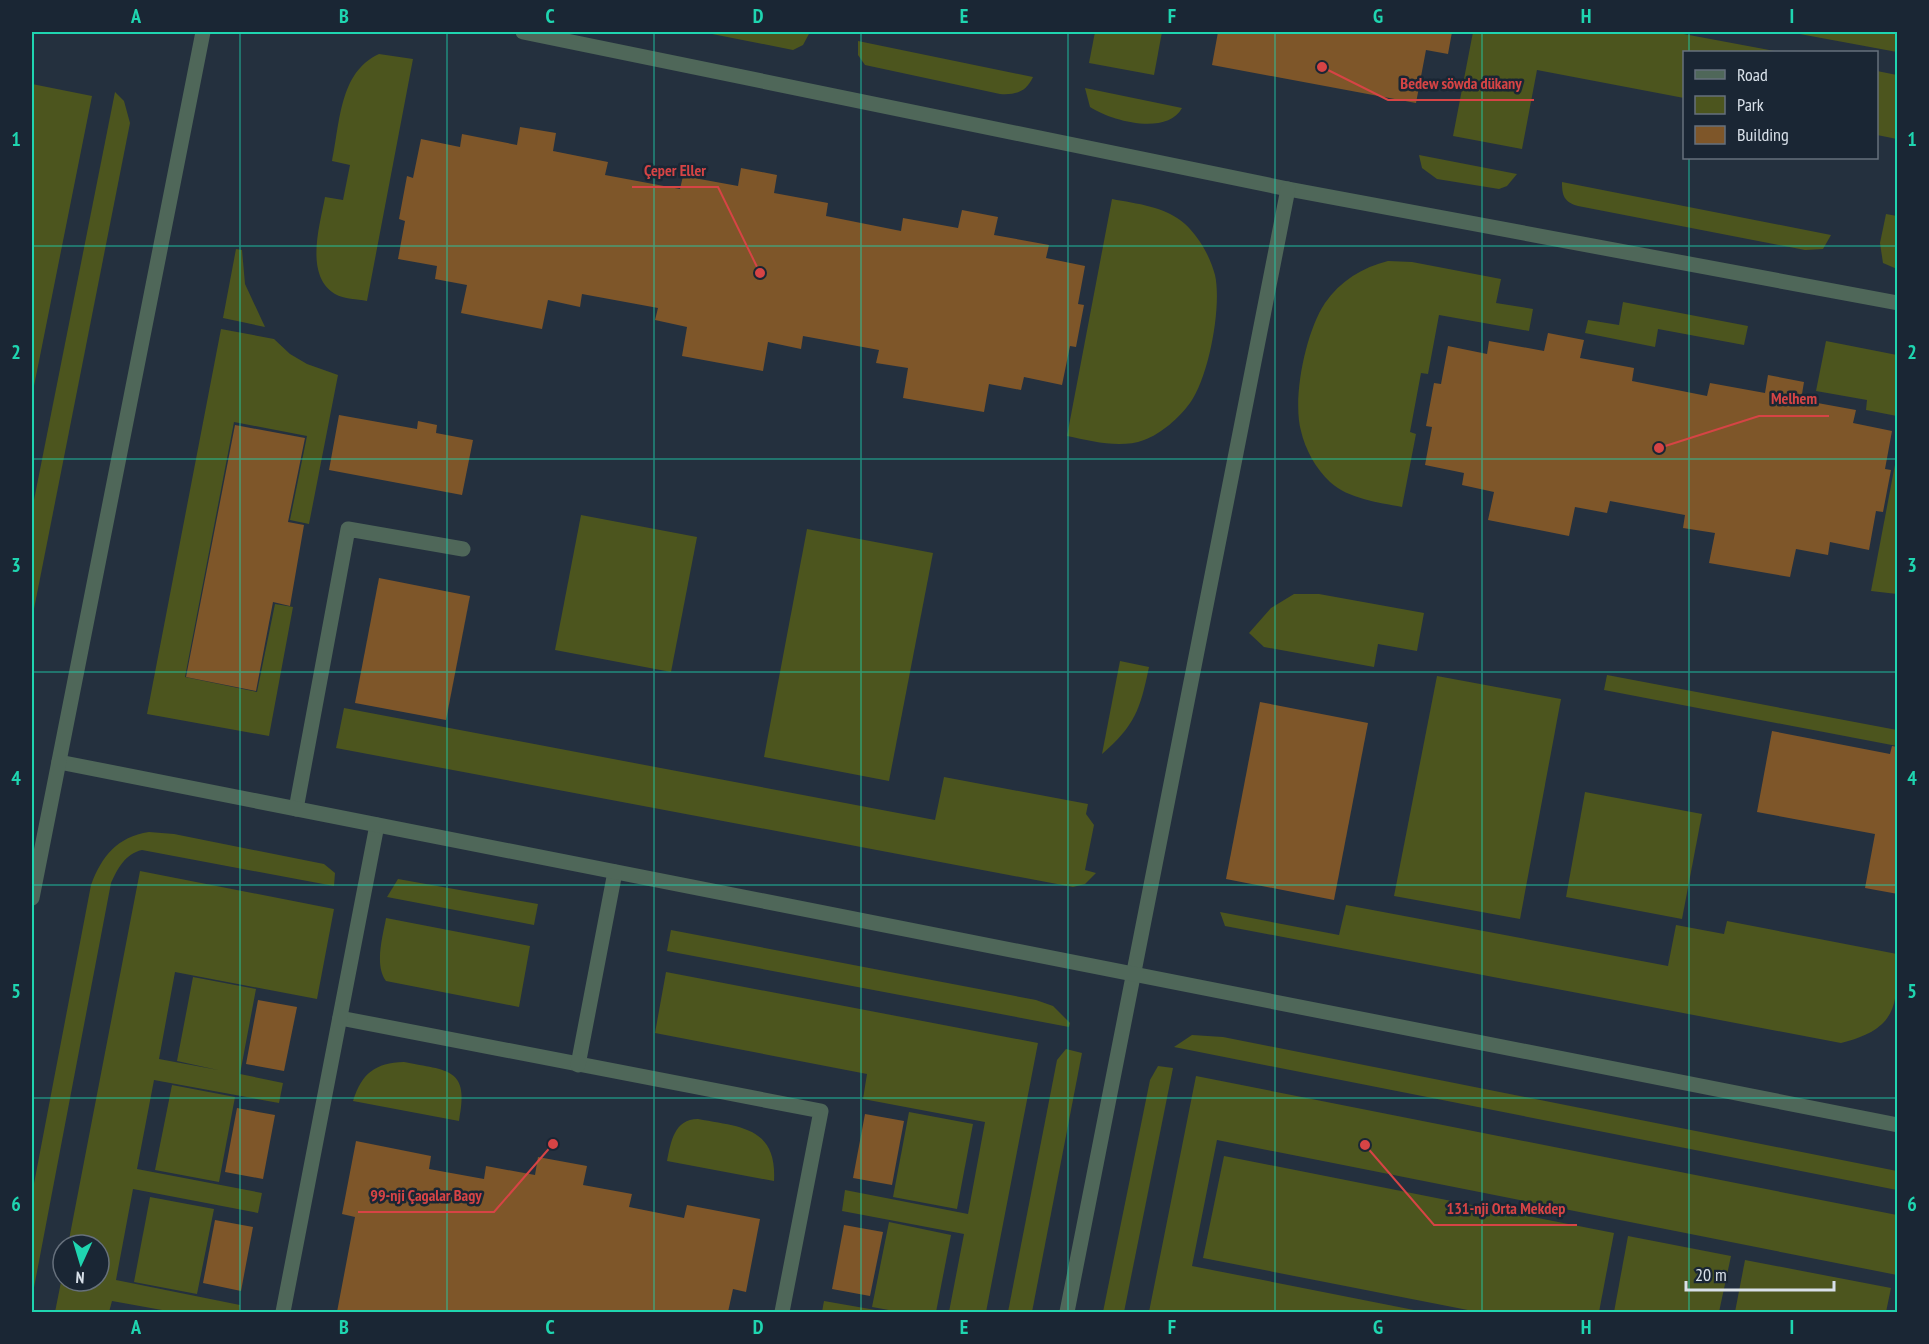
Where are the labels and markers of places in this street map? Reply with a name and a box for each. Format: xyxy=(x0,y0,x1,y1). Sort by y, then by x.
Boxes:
callout: Bedew söwda dükany xyxy=(1388,66,1534,100)
callout: Çeper Eller xyxy=(632,153,718,187)
callout: Melhem xyxy=(1759,382,1829,416)
callout: 99-nji Çagalar Bagy xyxy=(358,1178,494,1212)
callout: 131-nji Orta Mekdep xyxy=(1434,1191,1577,1225)

